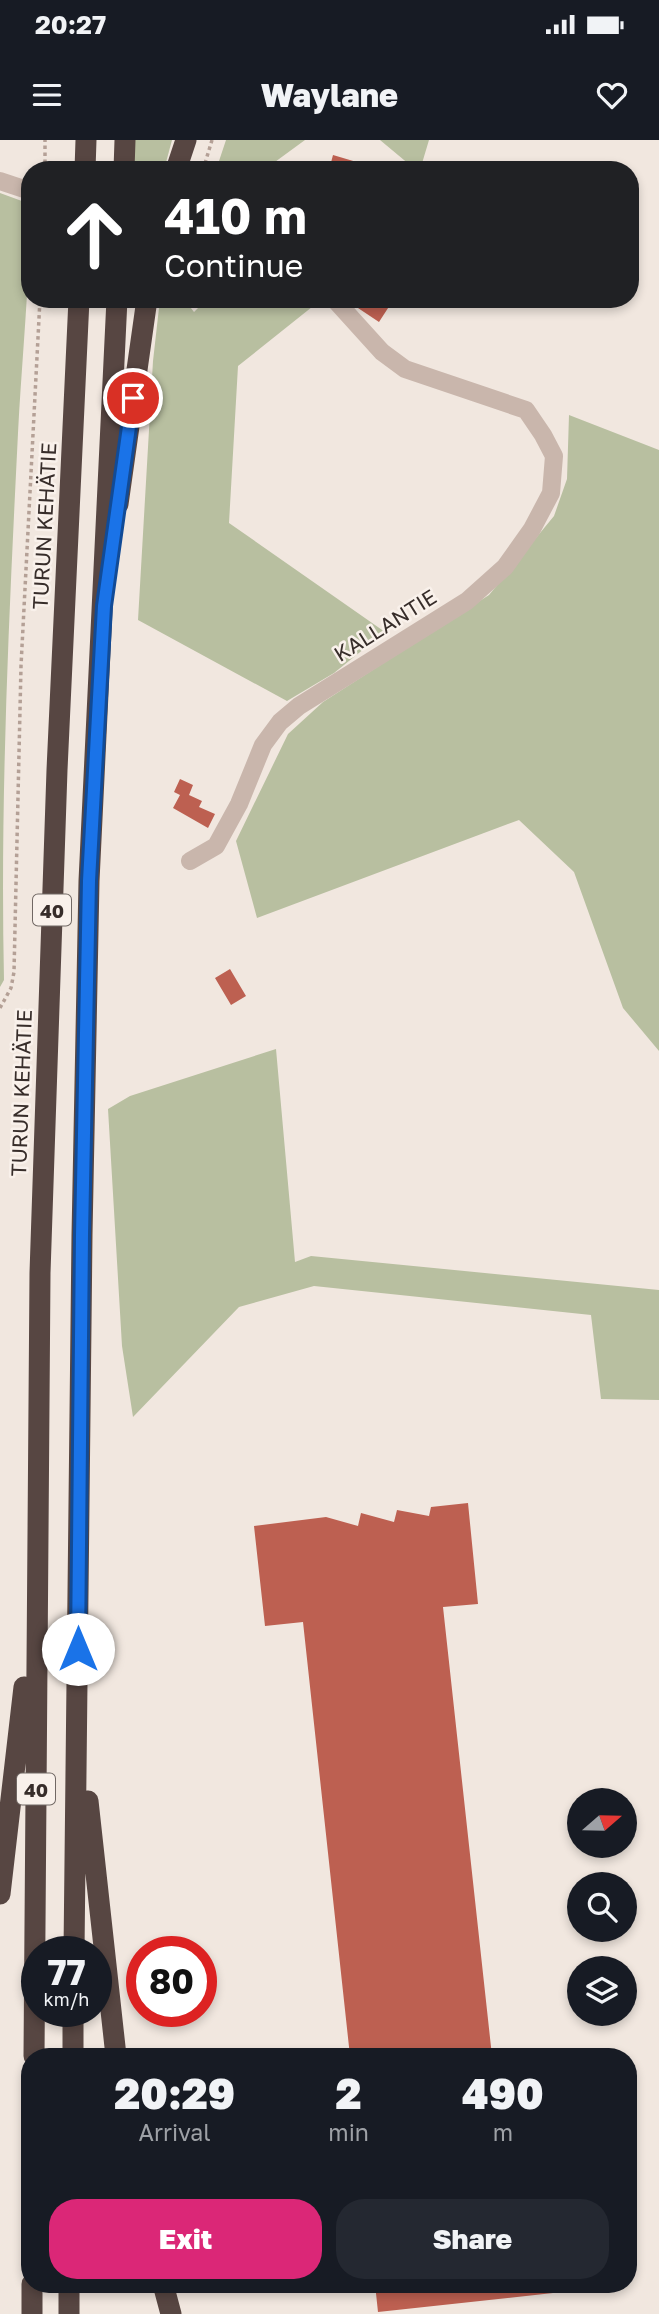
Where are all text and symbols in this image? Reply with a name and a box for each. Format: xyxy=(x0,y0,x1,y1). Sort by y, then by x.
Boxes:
text: 20:27 xyxy=(35,9,106,40)
icon: menu xyxy=(28,76,66,114)
text: Waylane xyxy=(261,76,398,114)
icon: heart xyxy=(593,76,631,114)
text: 410 m xyxy=(164,186,307,245)
icon: ahead xyxy=(49,189,140,280)
text: Continue xyxy=(164,246,303,284)
pin xyxy=(103,368,163,428)
icon: arrive xyxy=(114,379,152,417)
street label: TURUN KEHÄTIE xyxy=(27,442,61,610)
street label: KALLANTIE xyxy=(329,583,441,667)
road number: 40 xyxy=(33,894,71,926)
street label: TURUN KEHÄTIE xyxy=(5,1009,37,1177)
position arrow xyxy=(41,1612,115,1686)
road number: 40 xyxy=(17,1774,55,1805)
north arrow xyxy=(567,1788,637,1858)
map controls xyxy=(567,1788,637,2026)
button: search xyxy=(567,1872,637,1942)
speed limit sign: 80 xyxy=(126,1936,217,2027)
text: 77 xyxy=(47,1951,86,1993)
button: layers xyxy=(567,1956,637,2026)
text: km/h xyxy=(44,1988,89,2010)
text: 20:29 xyxy=(114,2068,235,2118)
text: 2 xyxy=(336,2068,362,2118)
text: 490 xyxy=(462,2068,544,2118)
text: Arrival xyxy=(139,2118,211,2146)
text: min xyxy=(328,2118,369,2146)
text: m xyxy=(493,2118,513,2146)
button: Exit xyxy=(49,2199,322,2279)
button: Share xyxy=(336,2199,609,2279)

